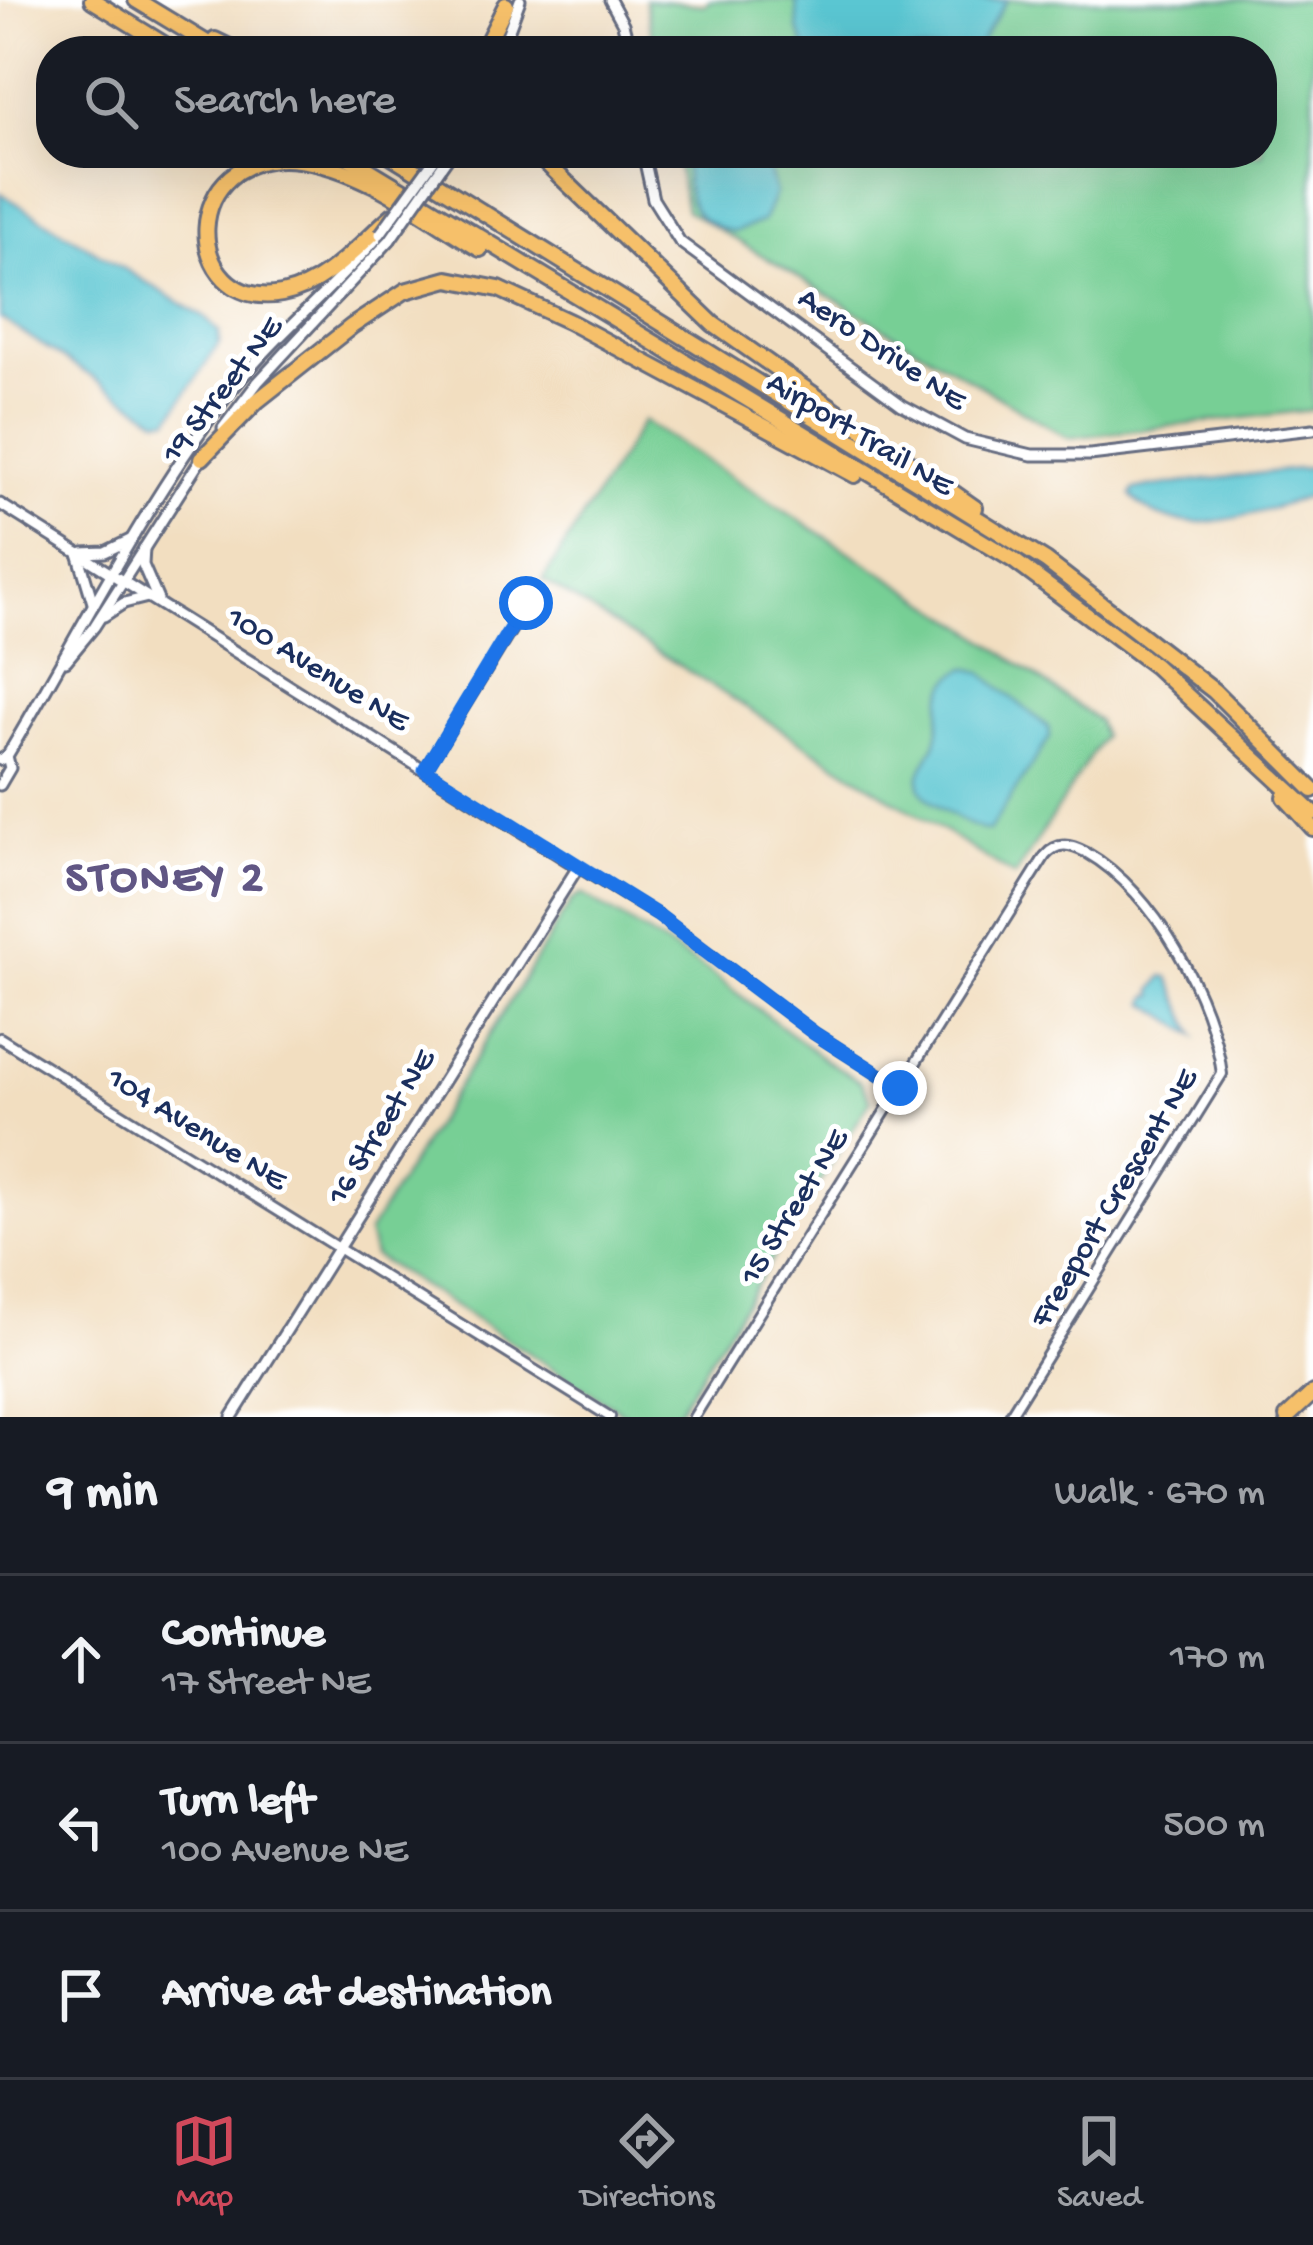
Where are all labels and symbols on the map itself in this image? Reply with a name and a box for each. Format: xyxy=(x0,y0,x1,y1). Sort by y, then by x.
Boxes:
street label: Aero Drive NE xyxy=(790,281,974,422)
street label: 19 Street NE xyxy=(154,309,294,473)
street label: Airport Trail NE xyxy=(758,365,961,508)
route start xyxy=(499,576,553,630)
street label: 100 Avenue NE xyxy=(218,599,416,743)
district label: STONEY 2 xyxy=(66,854,266,907)
street label: 16 Street NE xyxy=(320,1042,446,1213)
street label: 104 Avenue NE xyxy=(98,1060,294,1202)
route end xyxy=(873,1061,927,1115)
street label: Freeport Crescent NE xyxy=(1023,1062,1209,1336)
street label: 15 Street NE xyxy=(733,1122,860,1294)

